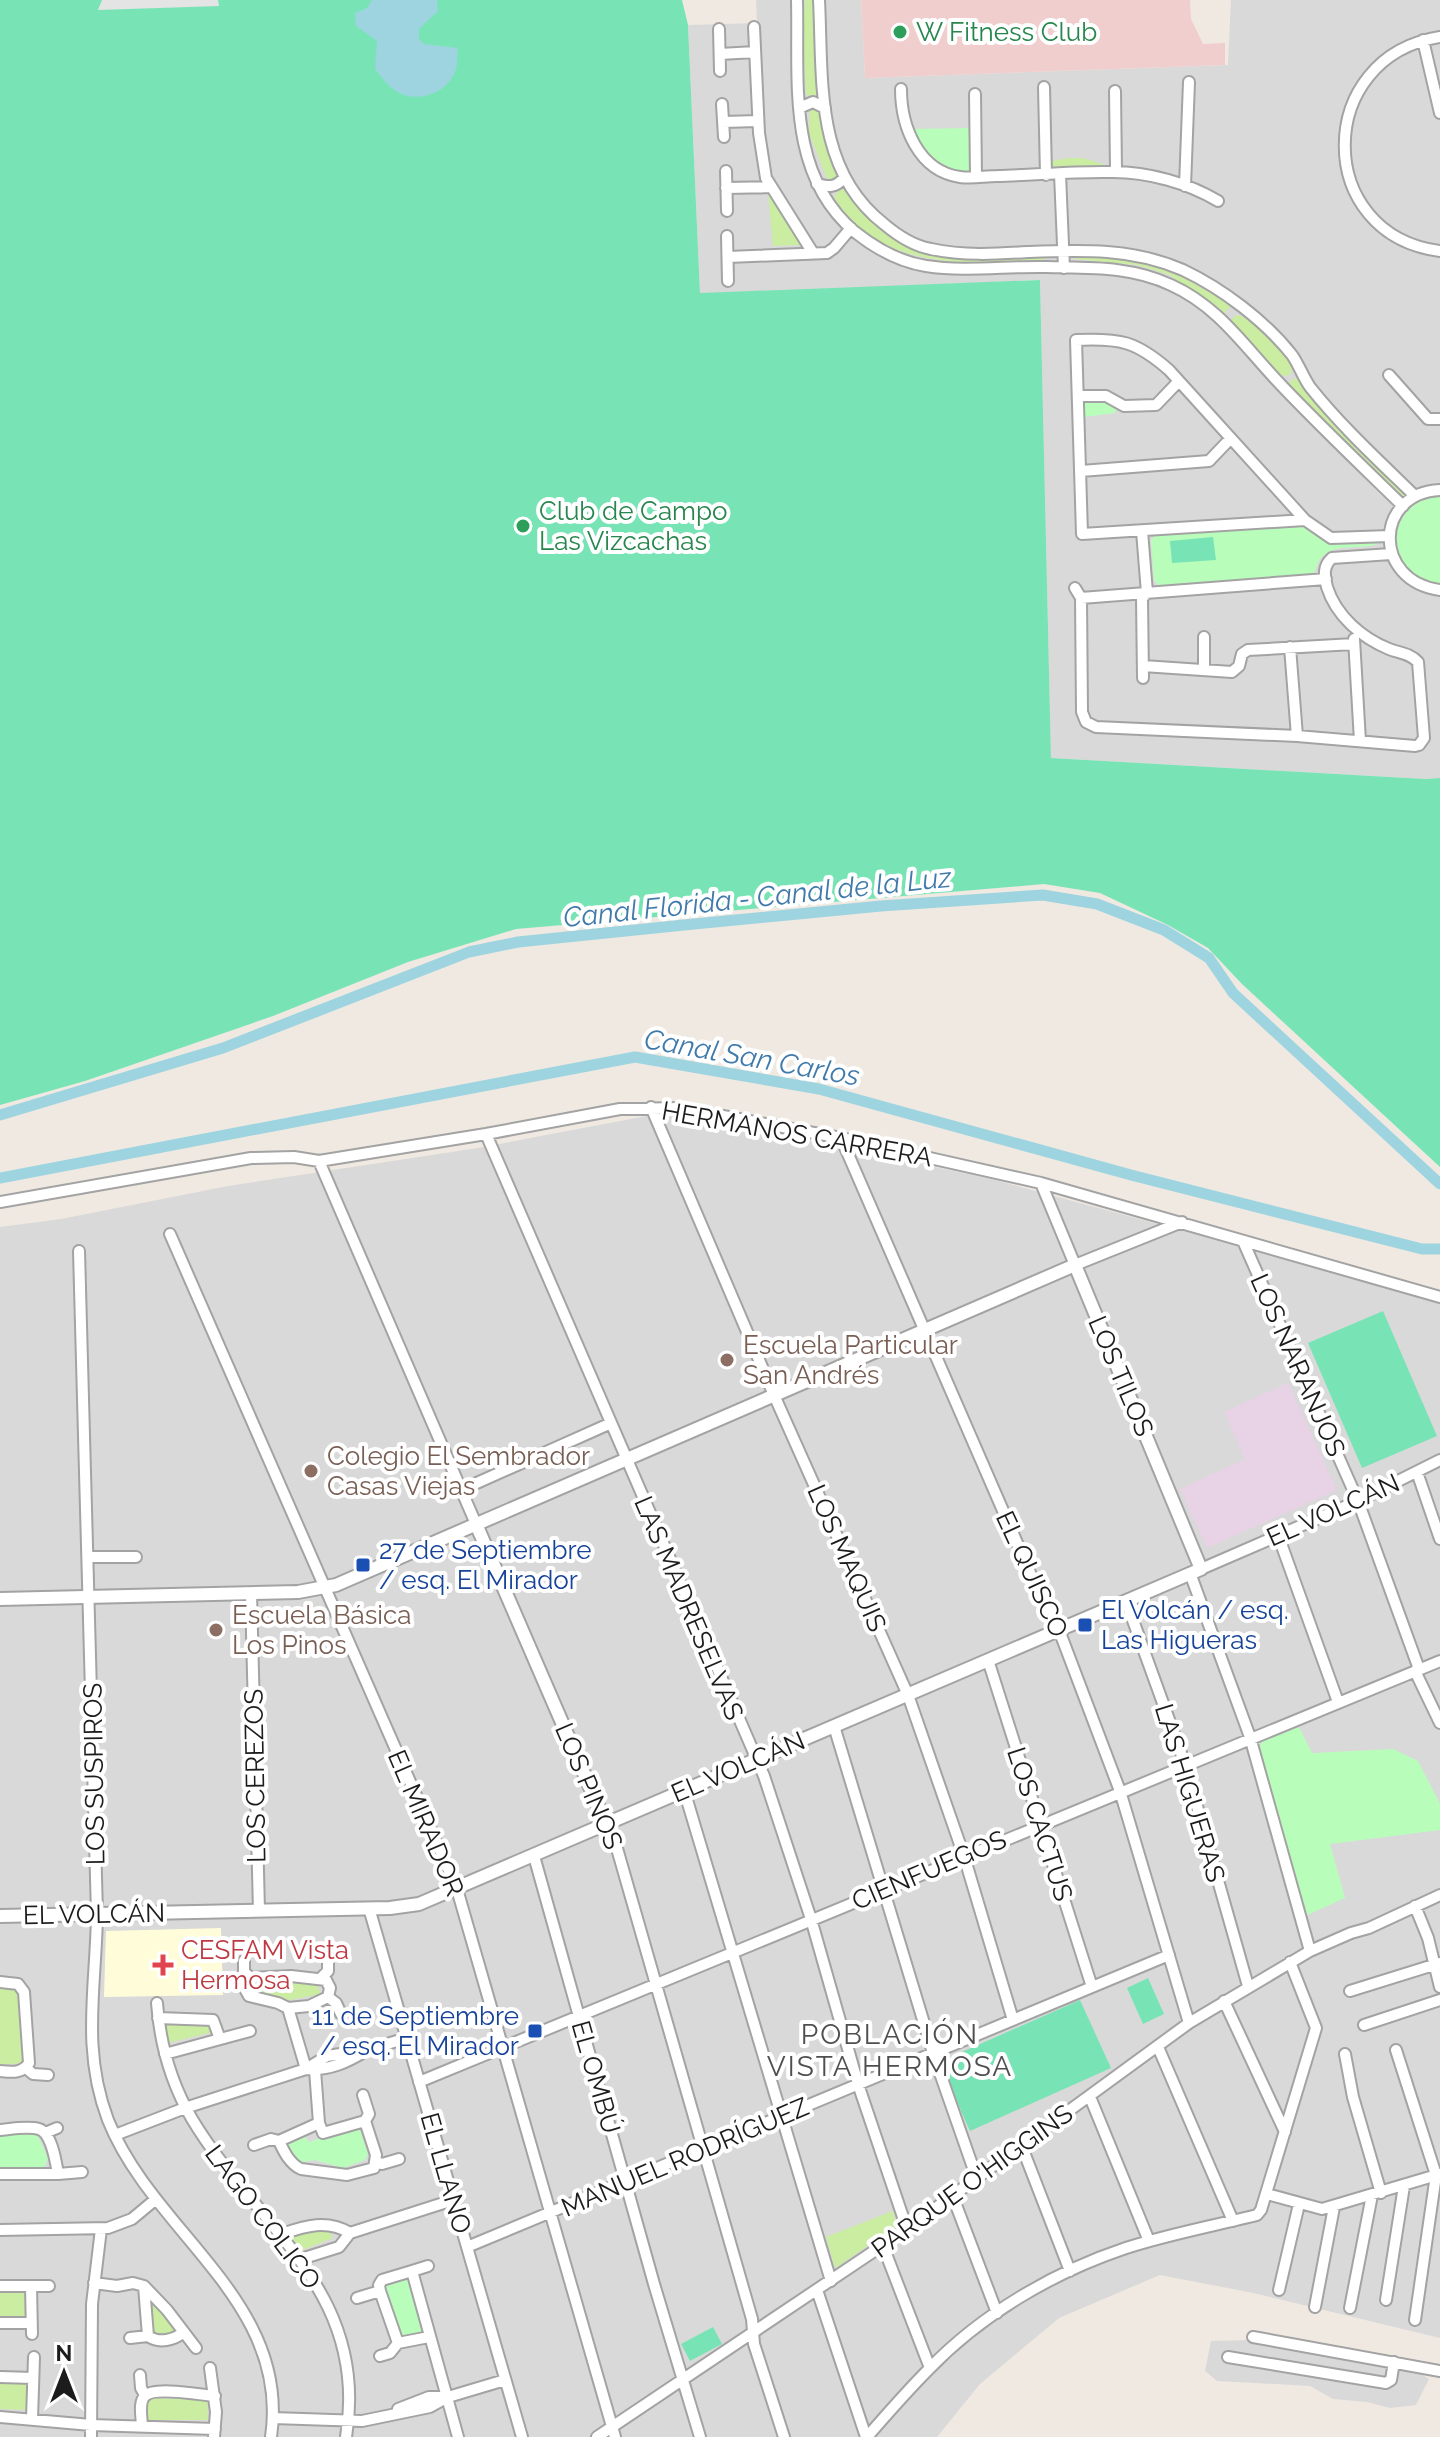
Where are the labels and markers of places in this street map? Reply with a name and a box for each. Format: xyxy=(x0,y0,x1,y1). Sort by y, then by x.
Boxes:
place label: W Fitness Club xyxy=(916,17,1097,47)
marker: W Fitness Club xyxy=(891,23,909,41)
place label: Club de Campo Las Vizcachas xyxy=(539,496,728,556)
marker: Club de Campo Las Vizcachas xyxy=(514,517,532,535)
place label: Escuela Particular San Andrés xyxy=(743,1330,958,1390)
marker: Escuela Particular San Andrés xyxy=(718,1351,736,1369)
place label: Colegio El Sembrador Casas Viejas xyxy=(327,1441,590,1501)
marker: Colegio El Sembrador Casas Viejas xyxy=(302,1462,320,1480)
place label: 27 de Septiembre / esq. El Mirador xyxy=(379,1535,592,1595)
marker: 27 de Septiembre / esq. El Mirador xyxy=(354,1556,372,1574)
place label: El Volcán / esq. Las Higueras xyxy=(1101,1595,1289,1655)
place label: Escuela Básica Los Pinos xyxy=(232,1600,411,1660)
marker: El Volcán / esq. Las Higueras xyxy=(1076,1616,1094,1634)
marker: Escuela Básica Los Pinos xyxy=(207,1621,225,1639)
place label: CESFAM Vista Hermosa xyxy=(181,1935,349,1995)
marker: CESFAM Vista Hermosa xyxy=(152,1954,174,1976)
place label: 11 de Septiembre / esq. El Mirador xyxy=(312,2001,519,2061)
marker: 11 de Septiembre / esq. El Mirador xyxy=(526,2022,544,2040)

